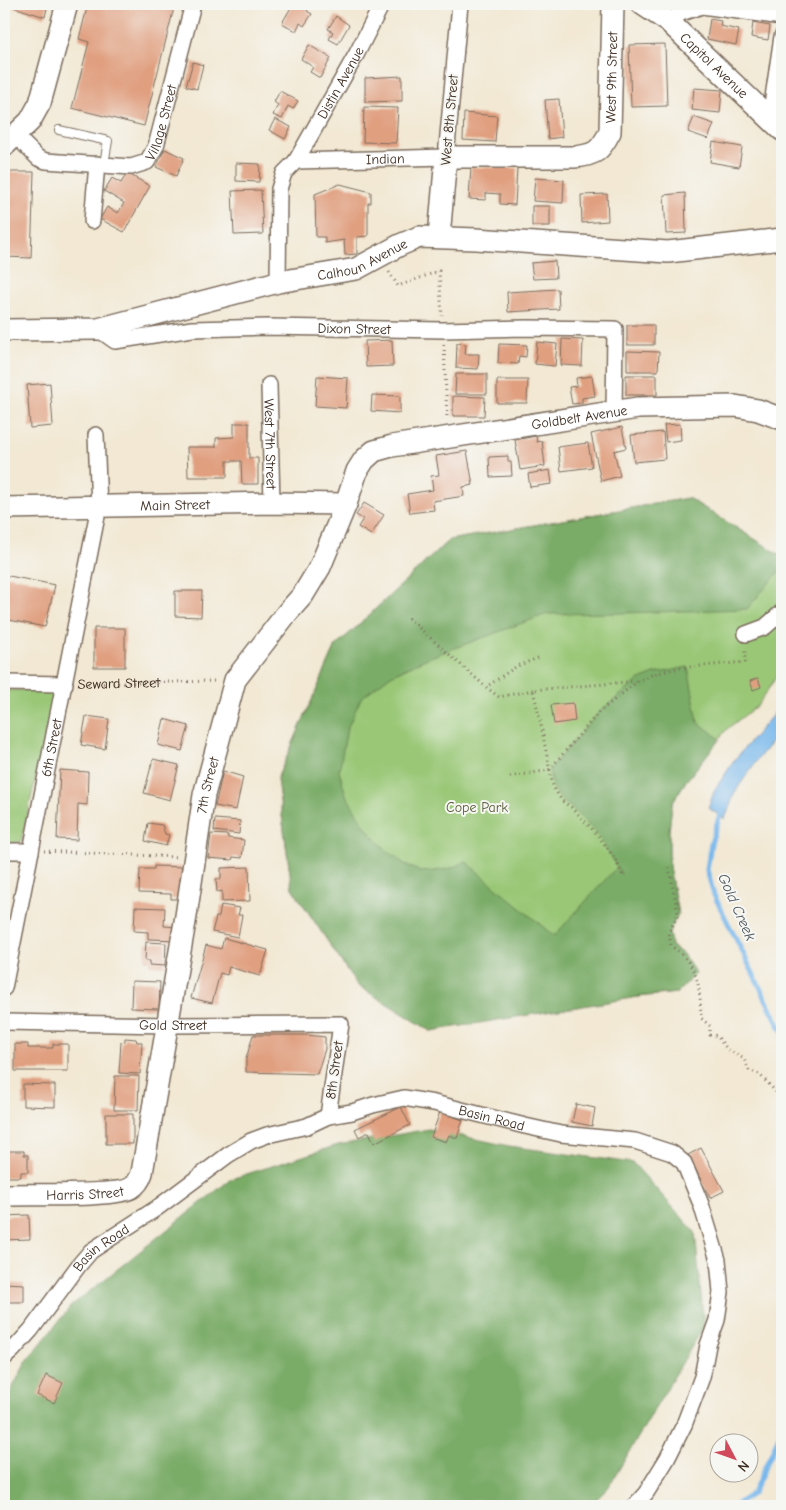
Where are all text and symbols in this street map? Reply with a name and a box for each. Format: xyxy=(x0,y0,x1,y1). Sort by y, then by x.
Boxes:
street label: Capitol Avenue xyxy=(676,29,752,102)
street label: West 9th Street xyxy=(602,30,621,123)
street label: Distin Avenue xyxy=(314,44,368,122)
street label: West 8th Street xyxy=(437,73,462,166)
street label: Village Street xyxy=(142,82,181,164)
street label: Indian xyxy=(366,150,405,168)
street label: Calhoun Avenue xyxy=(316,235,410,284)
street label: Dixon Street xyxy=(317,320,392,338)
street label: West 7th Street xyxy=(260,398,280,491)
street label: Goldbelt Avenue xyxy=(530,402,629,433)
street label: Main Street xyxy=(140,496,211,514)
street label: Seward Street xyxy=(78,674,161,693)
street label: 6th Street xyxy=(38,716,66,778)
street label: 7th Street xyxy=(193,754,223,815)
park label: Cope Park xyxy=(446,799,508,816)
water label: Gold Creek xyxy=(714,870,760,944)
street label: Gold Street xyxy=(139,1016,208,1034)
street label: 8th Street xyxy=(322,1039,347,1100)
street label: Basin Road xyxy=(457,1102,526,1135)
street label: Harris Street xyxy=(46,1183,126,1204)
street label: Basin Road xyxy=(69,1220,132,1275)
north arrow xyxy=(708,1432,758,1482)
text: N xyxy=(734,1457,753,1475)

